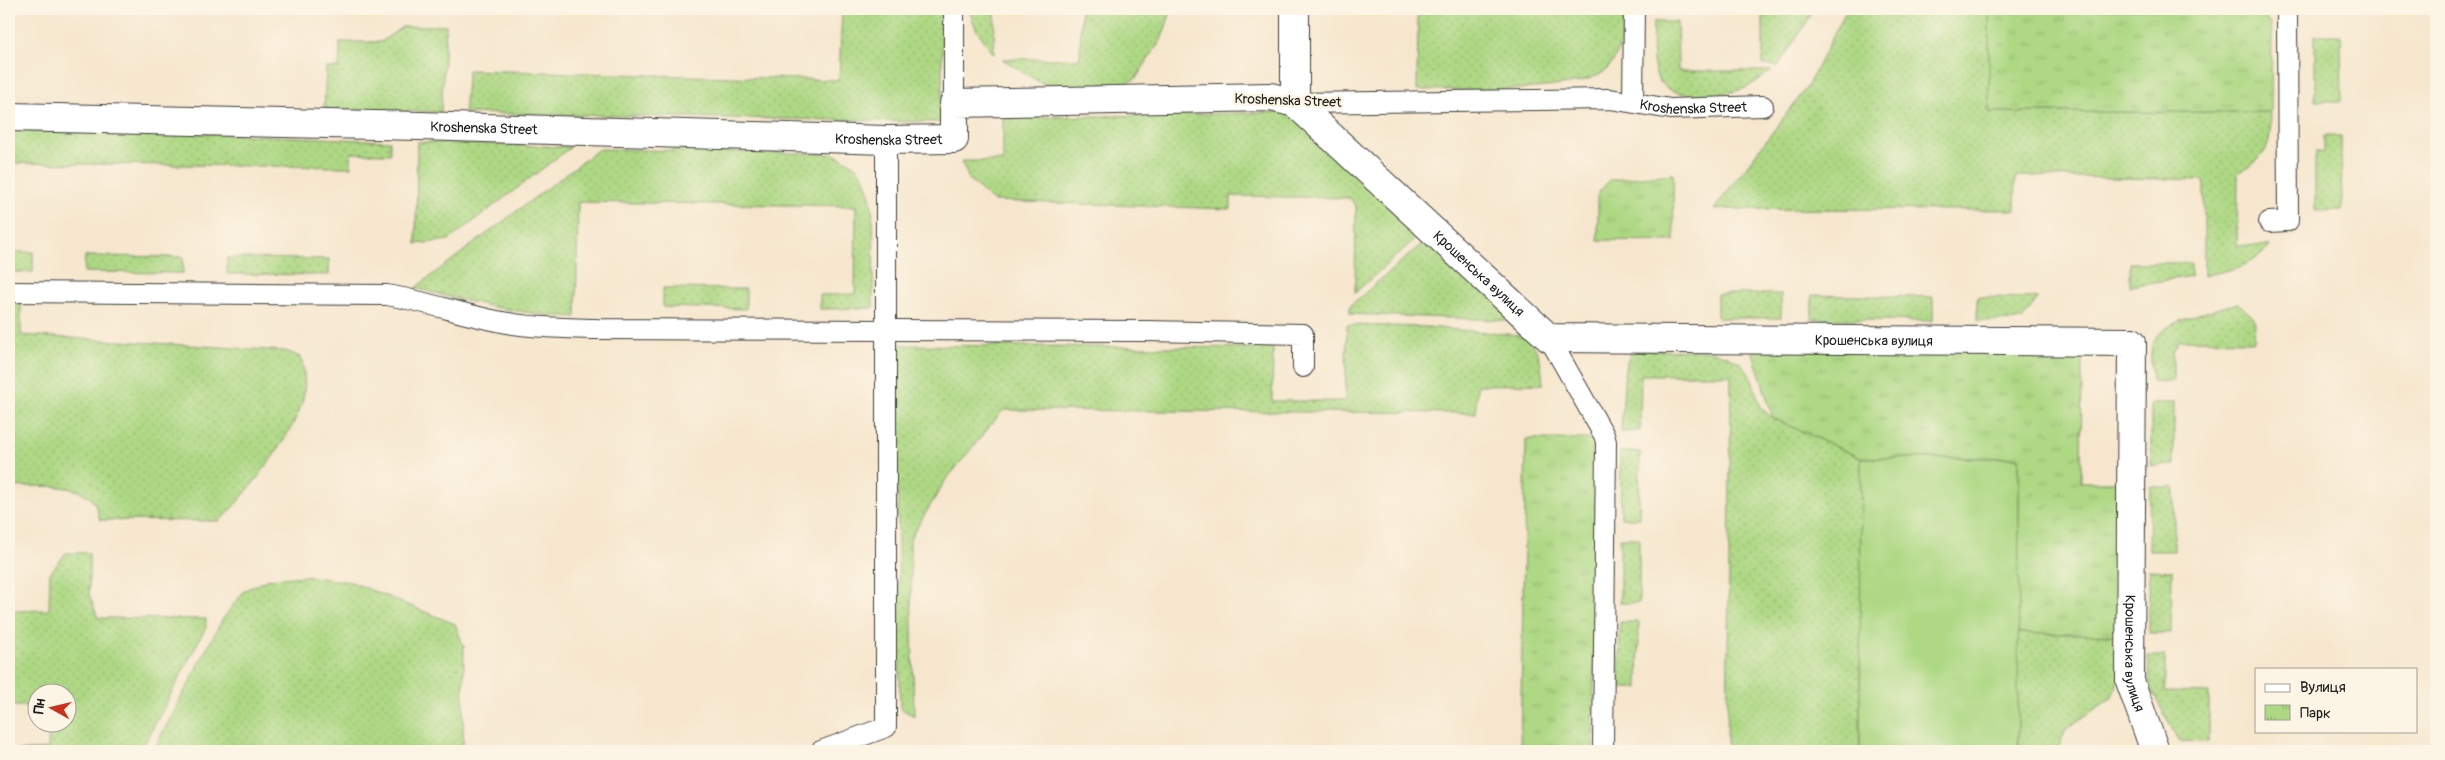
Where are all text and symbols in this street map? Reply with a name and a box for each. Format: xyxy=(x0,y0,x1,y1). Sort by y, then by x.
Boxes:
street label: Kroshenska Street xyxy=(1234,90,1342,111)
street label: Kroshenska Street xyxy=(1638,96,1748,118)
street label: Kroshenska Street xyxy=(430,118,538,139)
street label: Kroshenska Street xyxy=(835,130,943,149)
street label: Крошенська вулиця xyxy=(1430,227,1528,320)
street label: Крошенська вулиця xyxy=(1815,332,1933,350)
street label: Крошенська вулиця xyxy=(2121,595,2148,714)
legend xyxy=(2255,668,2418,732)
text: Вулиця xyxy=(2300,678,2346,697)
north arrow xyxy=(28,682,78,732)
text: Пн xyxy=(30,697,49,715)
text: Парк xyxy=(2300,704,2331,723)

